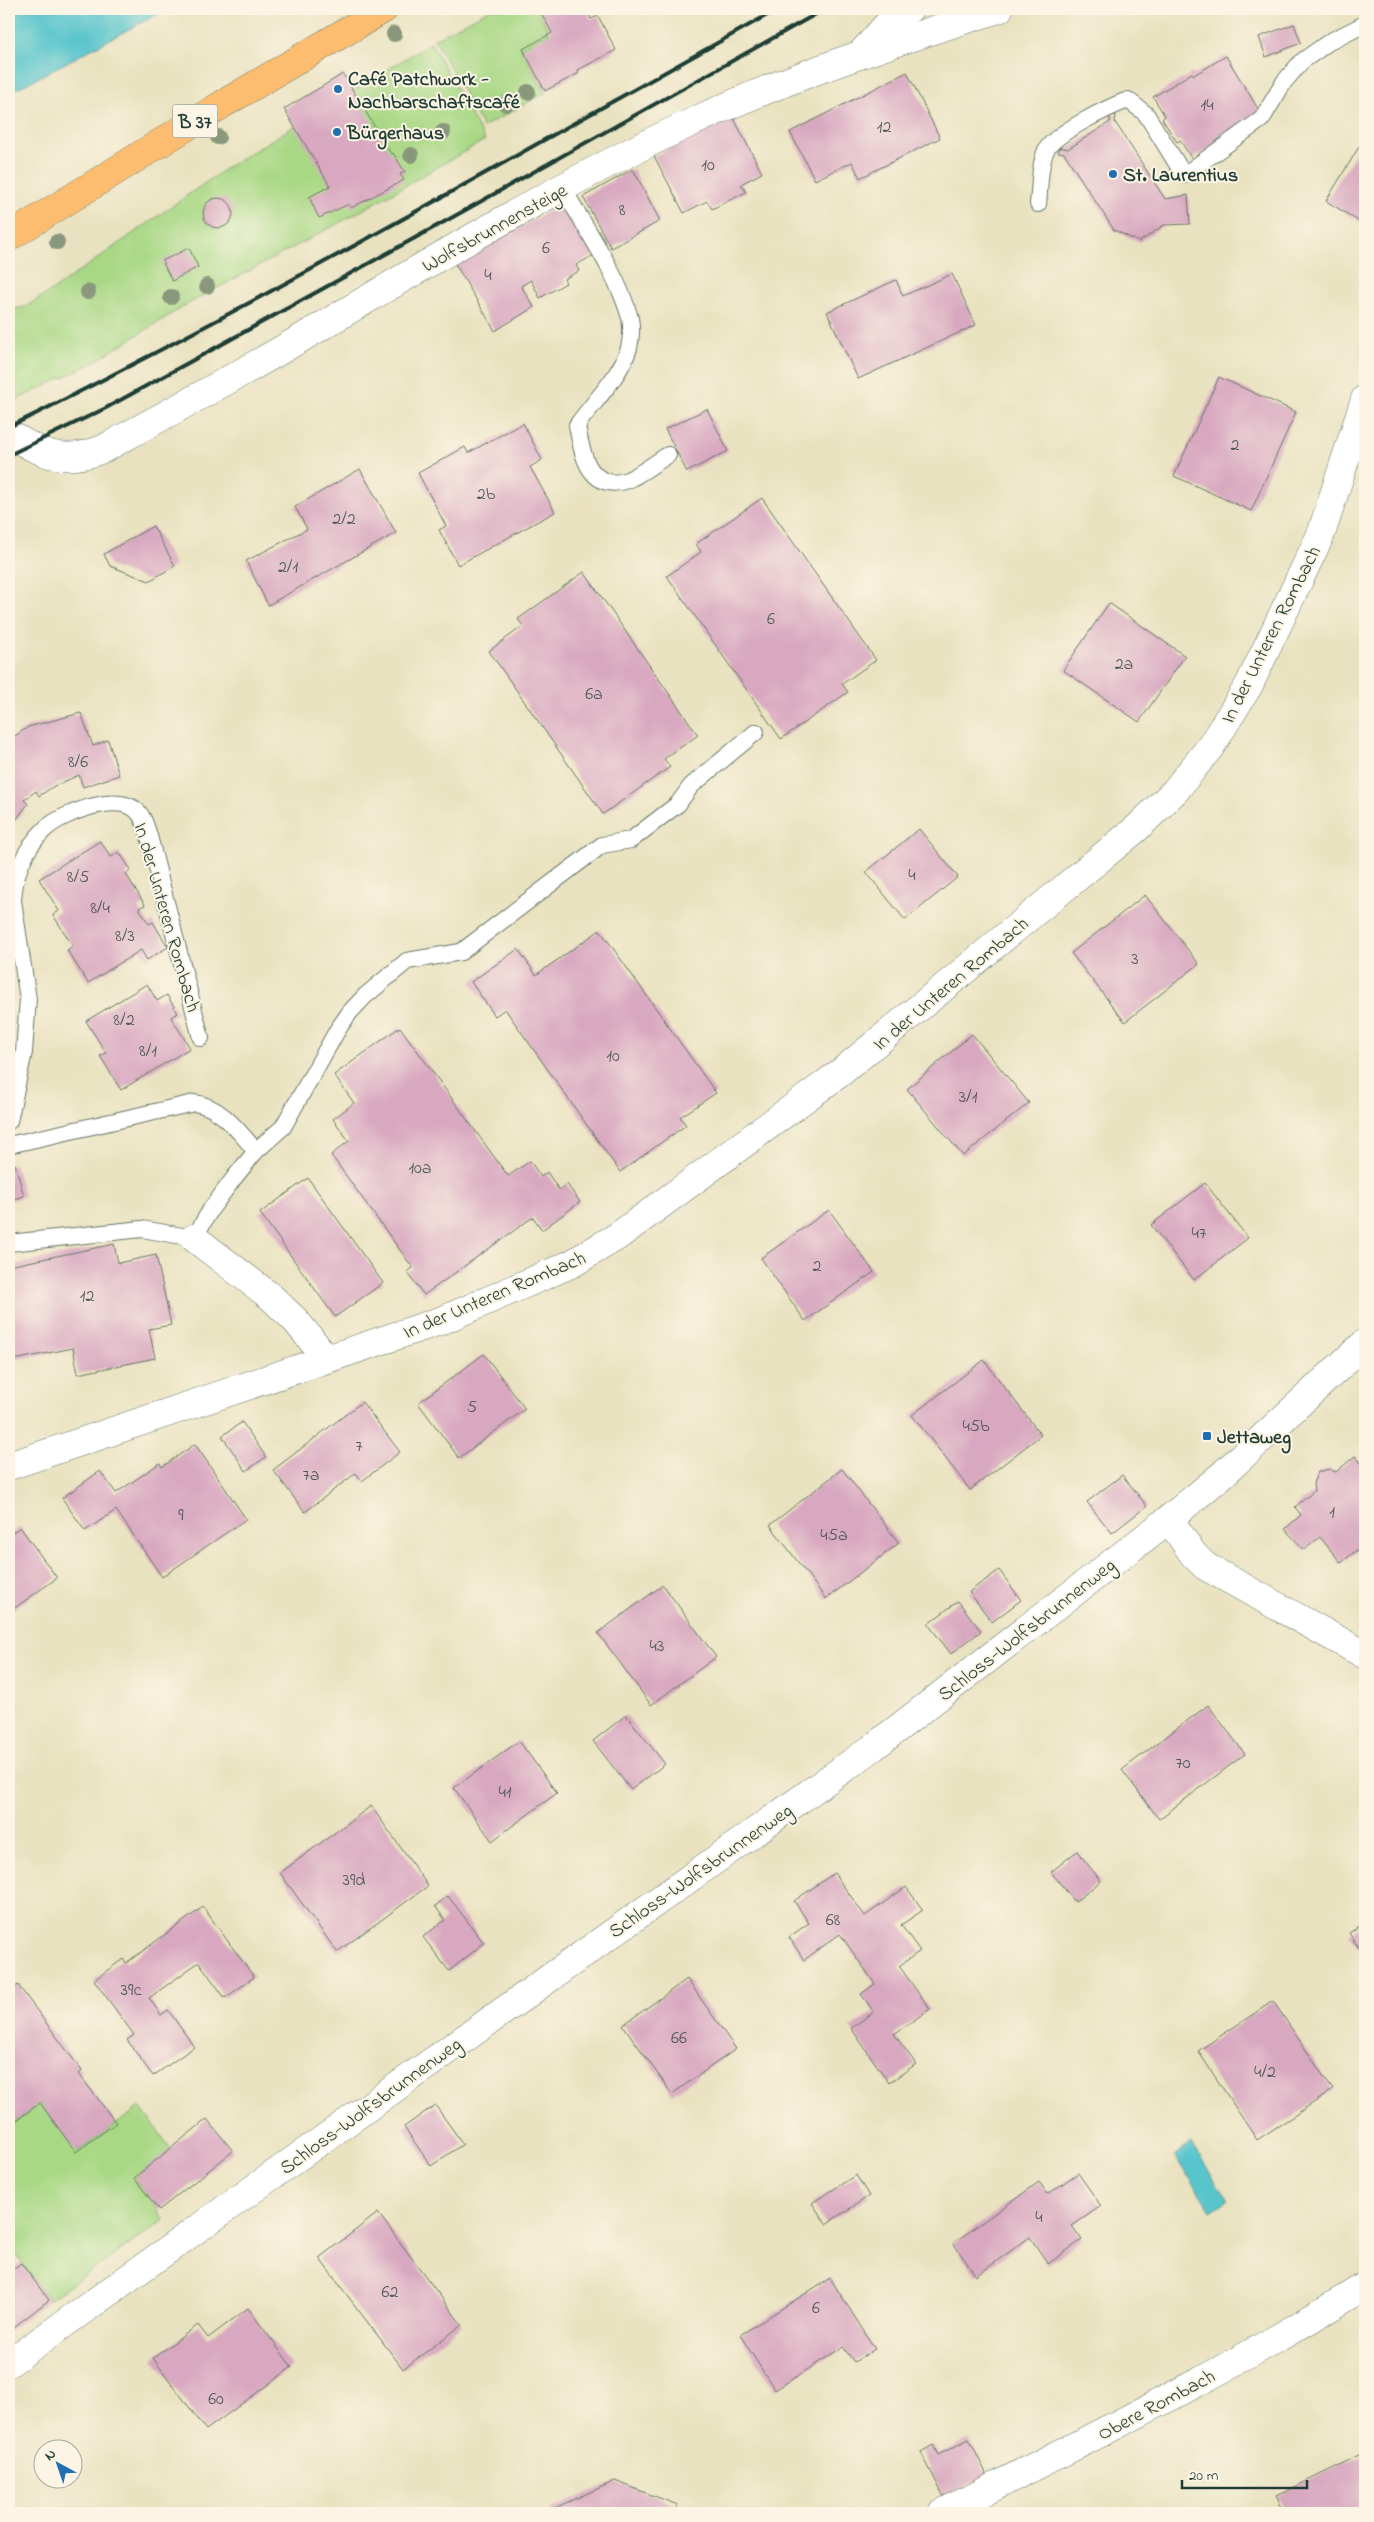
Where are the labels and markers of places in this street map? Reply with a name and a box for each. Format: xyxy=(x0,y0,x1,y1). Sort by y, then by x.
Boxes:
place label: Café Patchwork - Nachbarschaftscafé xyxy=(348,66,521,118)
marker: Café Patchwork - Nachbarschaftscafé xyxy=(332,83,344,95)
place label: Bürgerhaus xyxy=(346,120,444,150)
marker: Bürgerhaus xyxy=(331,126,343,138)
place label: St. Laurentius xyxy=(1123,162,1238,191)
marker: St. Laurentius xyxy=(1107,168,1119,180)
place label: Jettaweg xyxy=(1217,1424,1291,1454)
marker: Jettaweg xyxy=(1201,1430,1213,1442)

